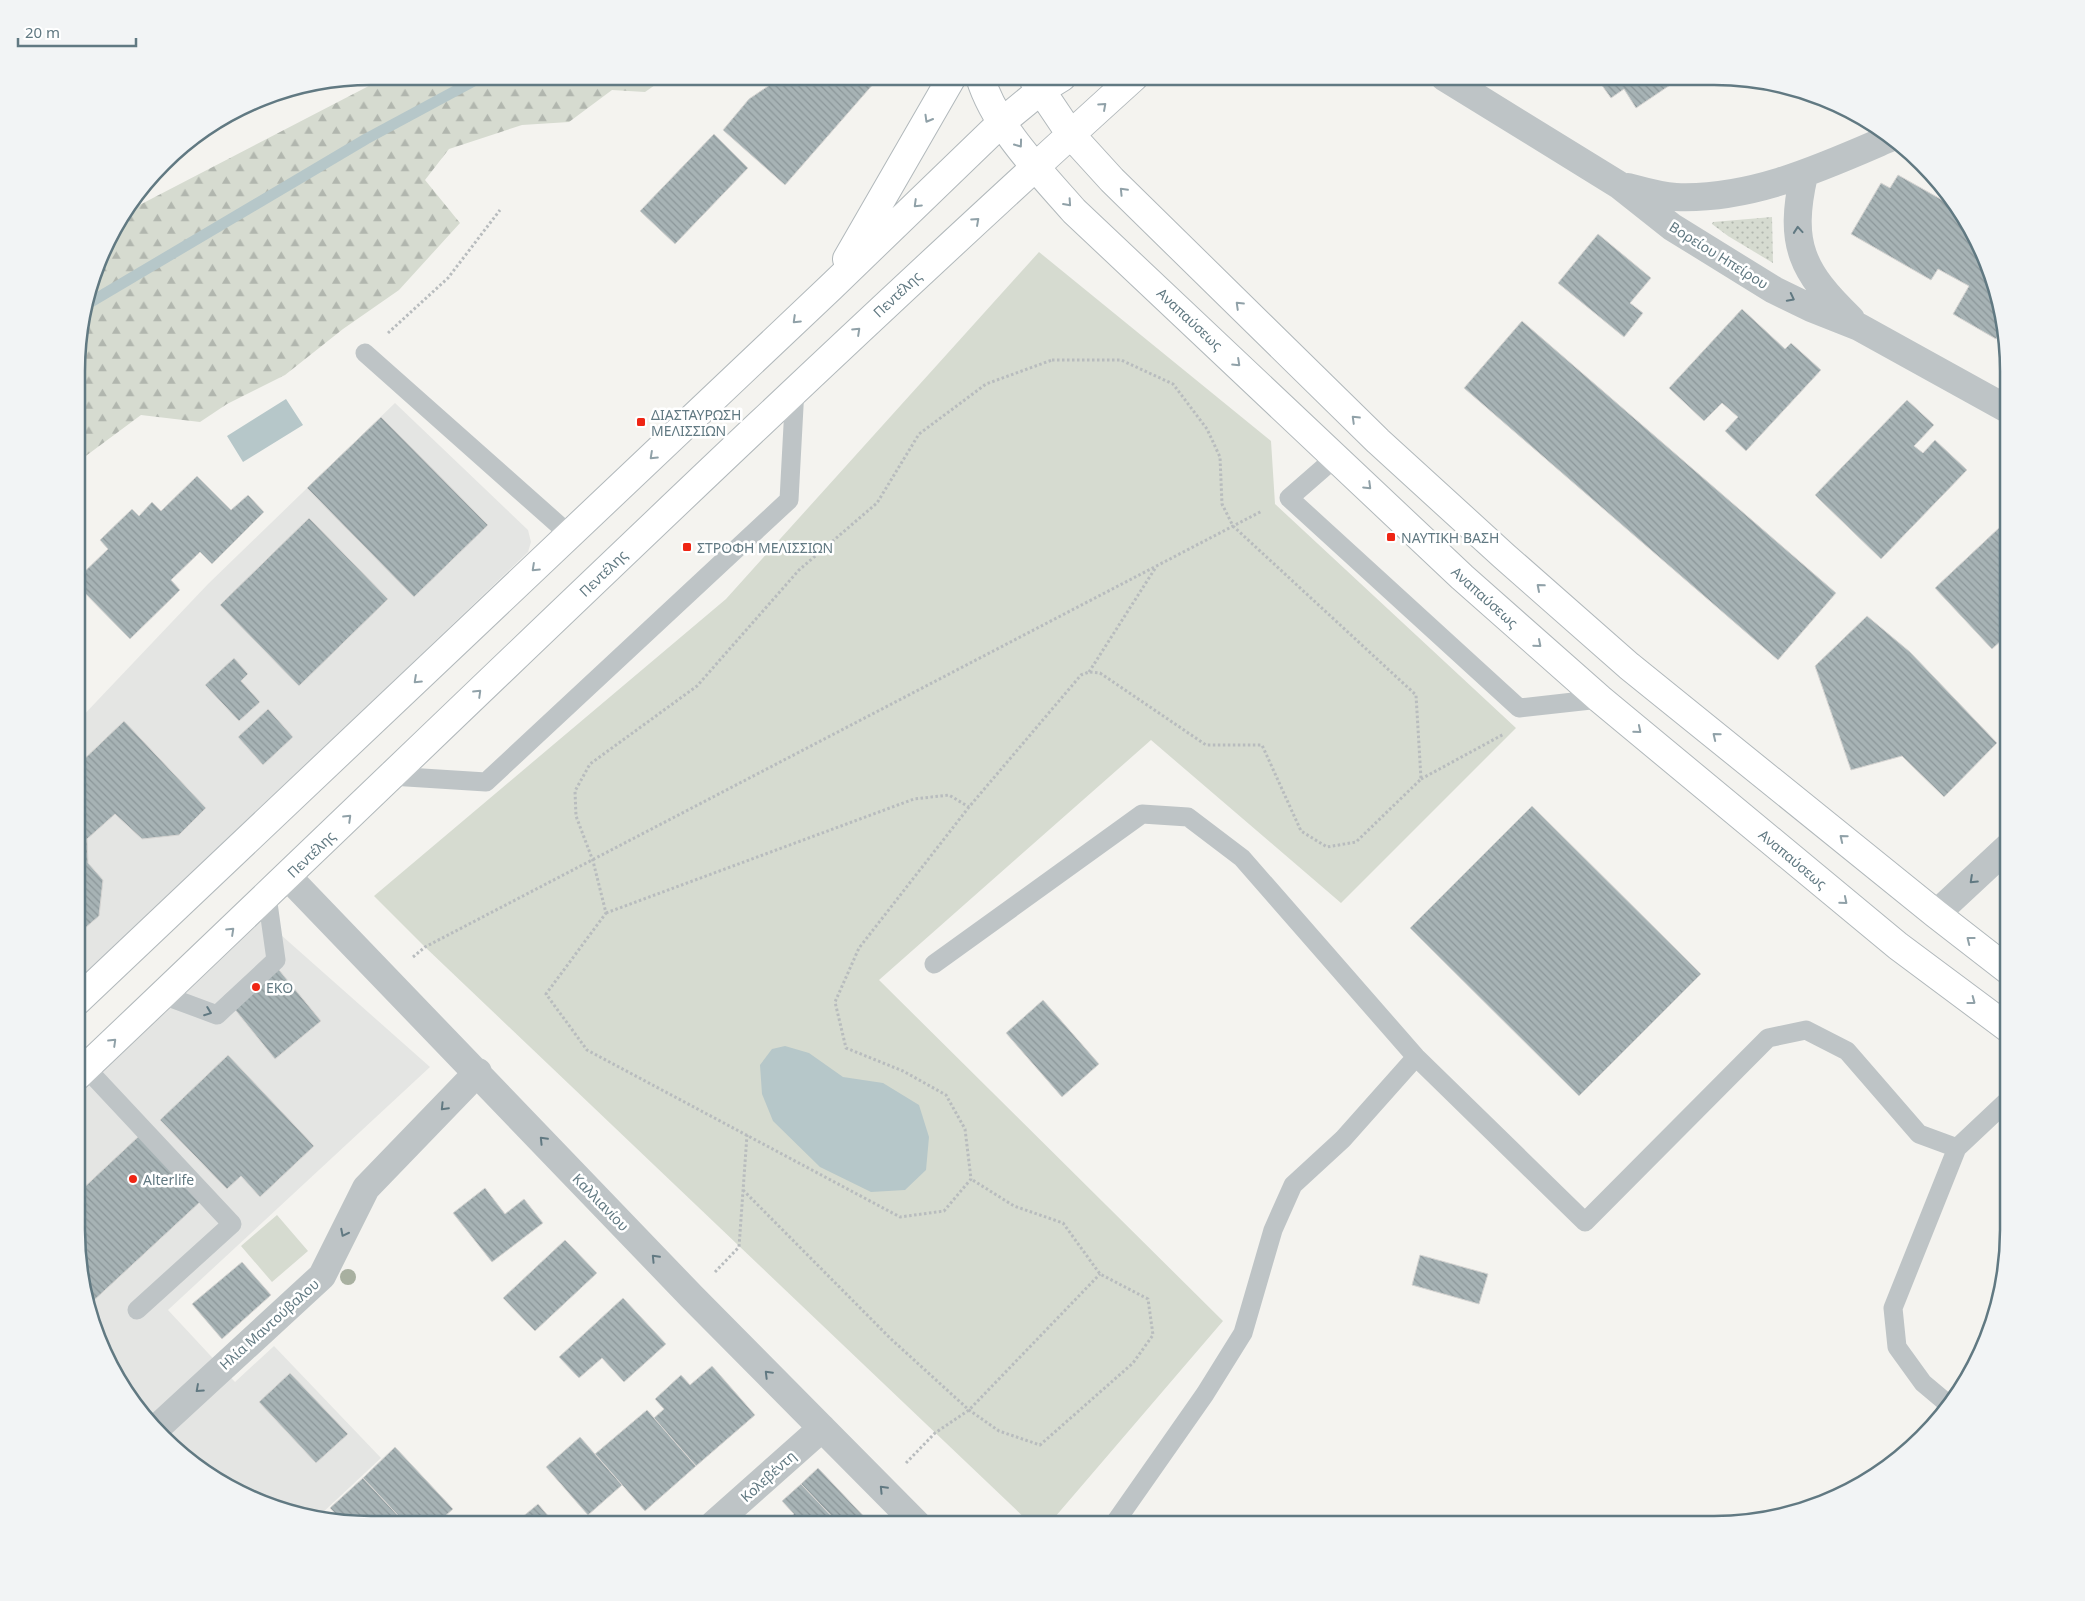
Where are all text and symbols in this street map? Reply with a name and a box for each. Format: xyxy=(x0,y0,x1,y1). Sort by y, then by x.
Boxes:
scale bar xyxy=(18,15,135,47)
text: 20 m xyxy=(25,22,60,42)
one-way arrow xyxy=(1097,103,1106,112)
one-way arrow xyxy=(924,113,934,122)
one-way arrow xyxy=(1013,138,1022,148)
one-way arrow xyxy=(1120,188,1129,197)
one-way arrow xyxy=(914,198,923,207)
one-way arrow xyxy=(1062,198,1071,207)
street label: Βορείου Ηπείρου xyxy=(1666,217,1772,293)
one-way arrow xyxy=(970,218,979,227)
one-way arrow xyxy=(1793,225,1804,233)
street label: Πεντέλης xyxy=(869,267,925,321)
street label: Αναπαύσεως xyxy=(1153,284,1227,354)
one-way arrow xyxy=(1785,292,1794,302)
one-way arrow xyxy=(1236,302,1245,311)
one-way arrow xyxy=(793,314,802,323)
one-way arrow xyxy=(851,328,860,337)
one-way arrow xyxy=(1231,357,1240,366)
place label: ΔΙΑΣΤΑΥΡΩΣΗ ΜΕΛΙΣΣΙΩΝ xyxy=(651,405,741,440)
marker: ΔΙΑΣΤΑΥΡΩΣΗ ΜΕΛΙΣΣΙΩΝ xyxy=(635,416,647,428)
one-way arrow xyxy=(1352,416,1361,425)
one-way arrow xyxy=(649,450,658,459)
one-way arrow xyxy=(1362,481,1371,490)
place label: ΝΑΥΤΙΚΗ ΒΑΣΗ xyxy=(1401,528,1499,547)
marker: ΝΑΥΤΙΚΗ ΒΑΣΗ xyxy=(1385,531,1397,543)
place label: ΣΤΡΟΦΗ ΜΕΛΙΣΣΙΩΝ xyxy=(697,538,833,557)
marker: ΣΤΡΟΦΗ ΜΕΛΙΣΣΙΩΝ xyxy=(681,541,693,553)
street label: Πεντέλης xyxy=(575,545,631,601)
one-way arrow xyxy=(531,562,540,571)
street label: Αναπαύσεως xyxy=(1448,562,1522,632)
one-way arrow xyxy=(1536,584,1545,593)
one-way arrow xyxy=(1533,639,1542,648)
one-way arrow xyxy=(413,674,422,683)
one-way arrow xyxy=(472,690,481,699)
one-way arrow xyxy=(1632,725,1641,734)
one-way arrow xyxy=(1713,733,1722,742)
one-way arrow xyxy=(342,815,351,824)
street label: Αναπαύσεως xyxy=(1755,825,1831,893)
street label: Πεντέλης xyxy=(283,826,339,882)
one-way arrow xyxy=(1840,836,1849,844)
one-way arrow xyxy=(1969,874,1978,883)
one-way arrow xyxy=(1838,895,1847,904)
one-way arrow xyxy=(225,928,234,937)
one-way arrow xyxy=(1966,937,1976,946)
place label: EKO xyxy=(266,978,293,997)
marker: EKO xyxy=(250,981,262,993)
one-way arrow xyxy=(1966,995,1975,1003)
one-way arrow xyxy=(203,1006,212,1016)
one-way arrow xyxy=(107,1039,116,1048)
one-way arrow xyxy=(441,1102,450,1111)
one-way arrow xyxy=(540,1137,549,1146)
street label: Καλλιανίου xyxy=(569,1169,633,1235)
place label: Alterlife xyxy=(143,1170,194,1189)
marker: Alterlife xyxy=(127,1173,139,1185)
one-way arrow xyxy=(340,1228,350,1237)
one-way arrow xyxy=(652,1254,661,1263)
street label: Ηλία Μαντούβαλου xyxy=(215,1274,323,1374)
one-way arrow xyxy=(765,1371,774,1380)
one-way arrow xyxy=(196,1383,205,1392)
street label: Κολεβέντη xyxy=(736,1446,800,1506)
one-way arrow xyxy=(880,1486,889,1495)

